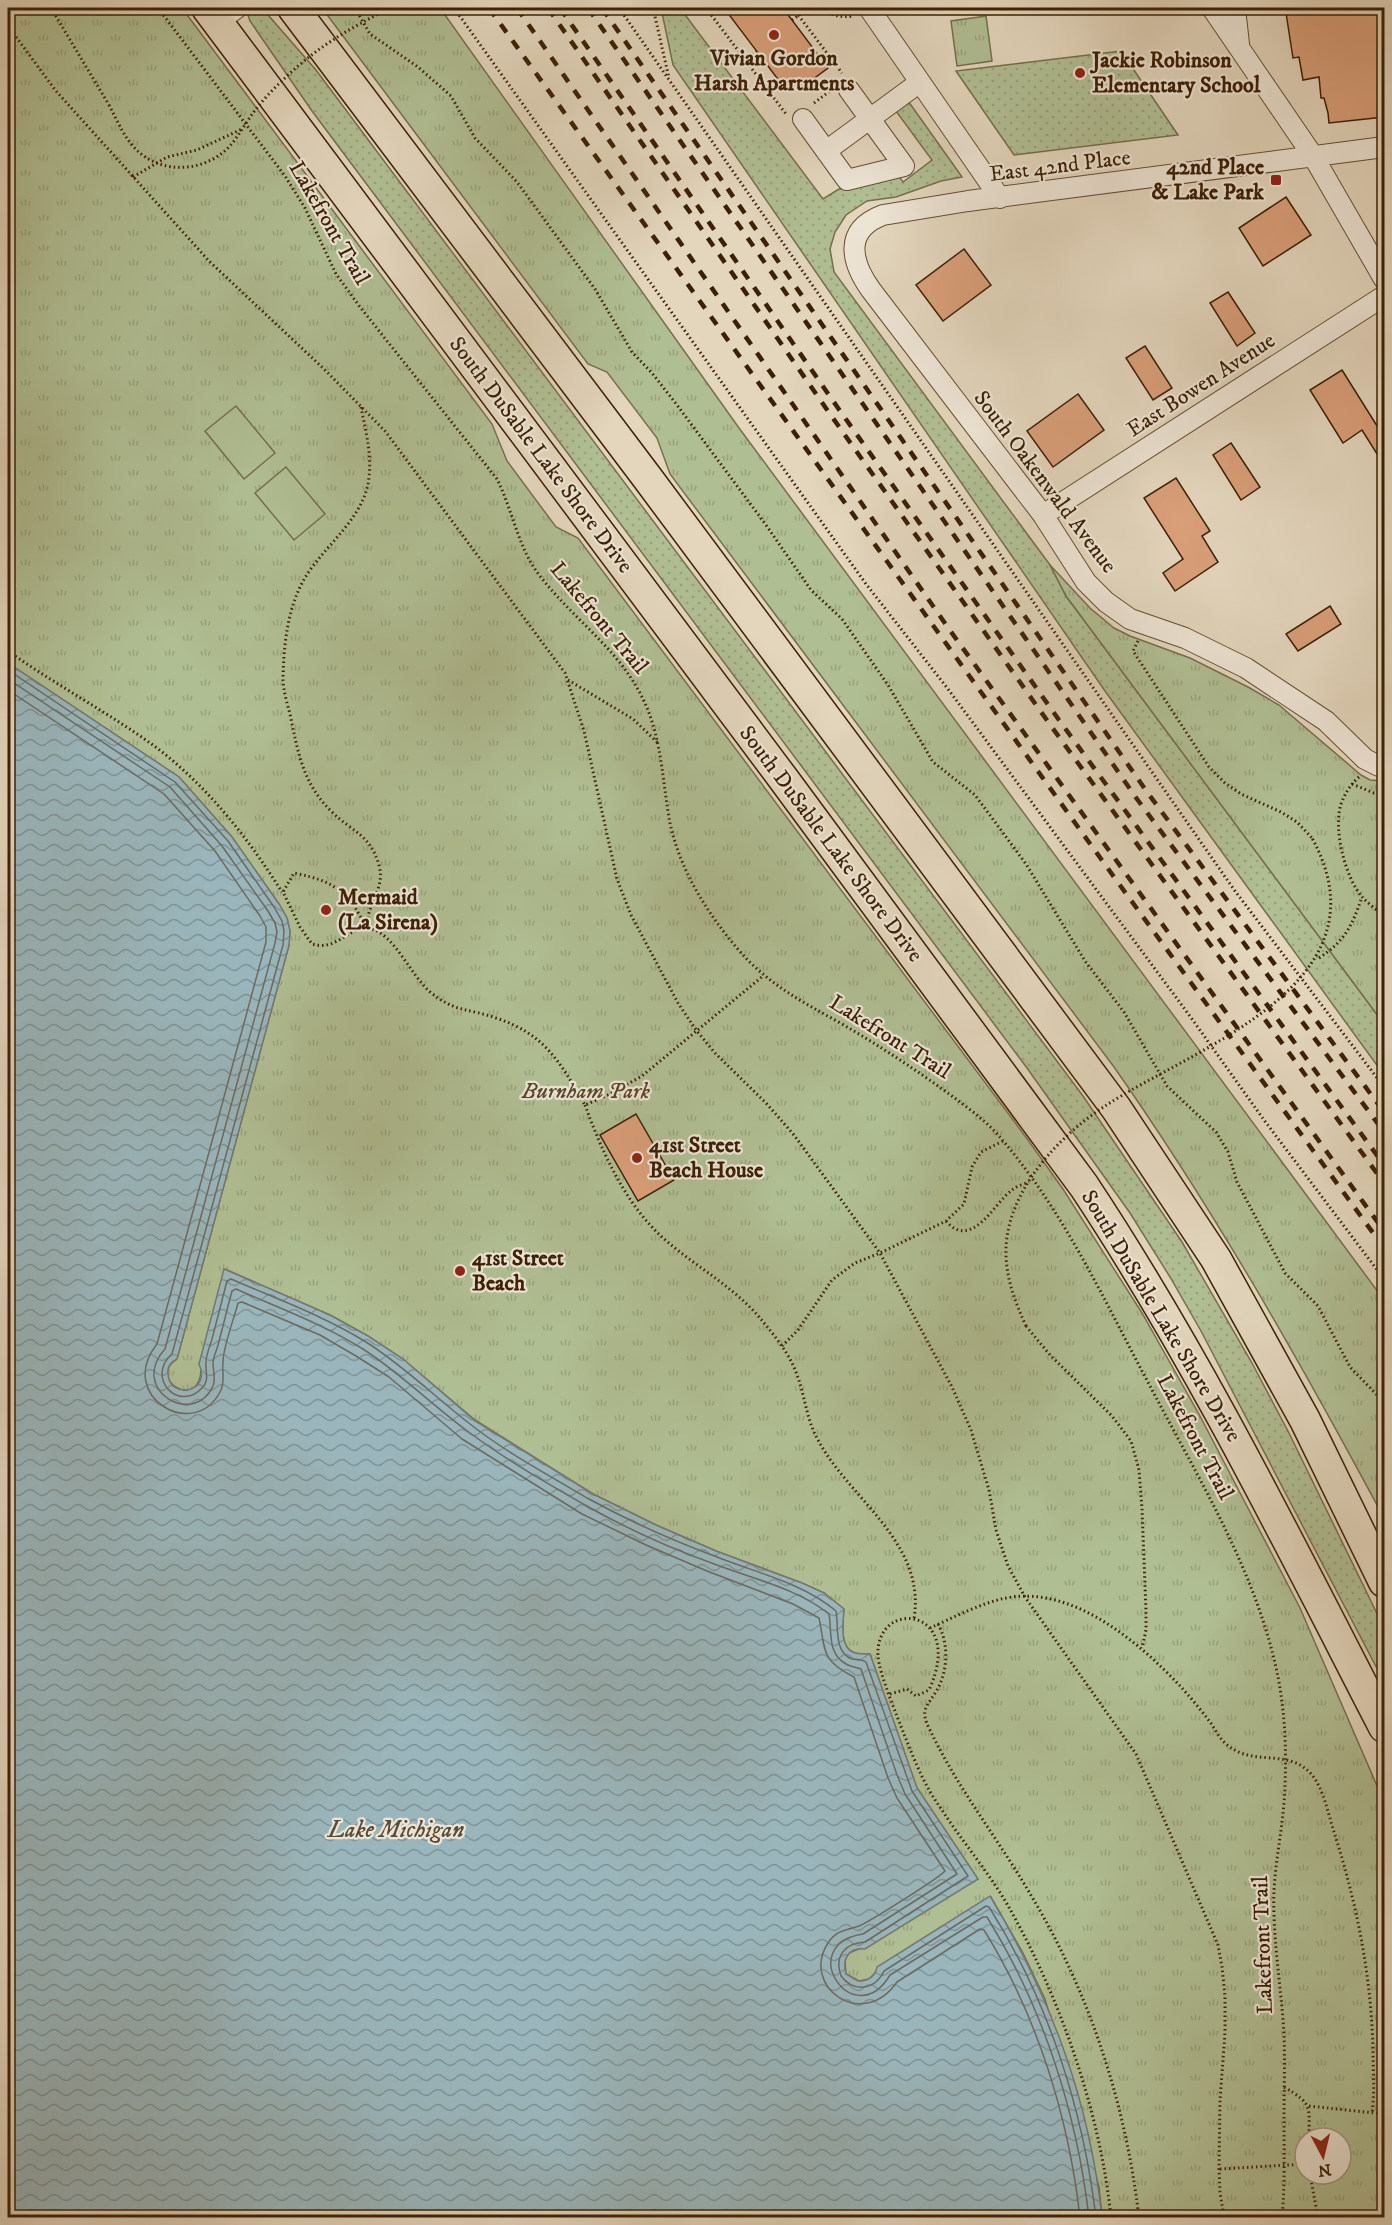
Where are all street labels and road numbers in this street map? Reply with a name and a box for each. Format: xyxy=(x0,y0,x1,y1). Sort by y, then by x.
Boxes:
street label: East 42nd Place xyxy=(988,144,1132,188)
street label: Lakefront Trail xyxy=(283,156,375,290)
street label: East Bowen Avenue xyxy=(1122,327,1280,443)
street label: South DuSable Lake Shore Drive xyxy=(443,331,639,579)
street label: South Oakenwald Avenue xyxy=(968,385,1122,579)
street label: Lakefront Trail xyxy=(544,556,654,680)
street label: South DuSable Lake Shore Drive xyxy=(733,720,929,968)
street label: Lakefront Trail xyxy=(824,989,956,1085)
street label: South DuSable Lake Shore Drive xyxy=(1075,1185,1247,1447)
street label: Lakefront Trail xyxy=(1151,1370,1240,1505)
street label: Lakefront Trail xyxy=(1247,1875,1279,2015)

